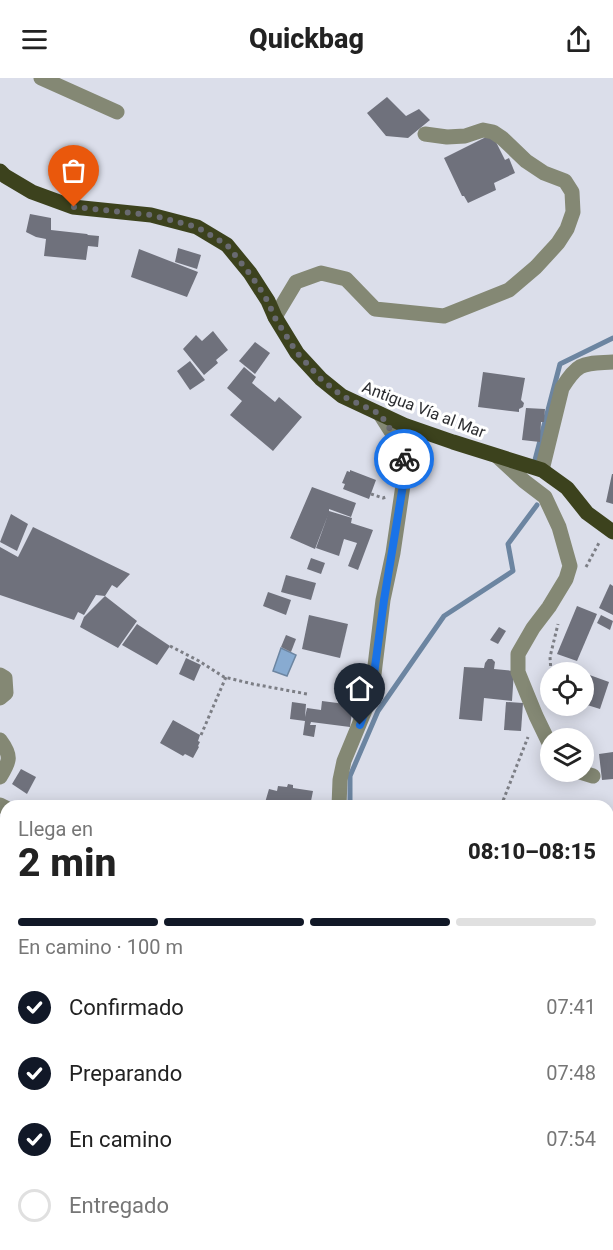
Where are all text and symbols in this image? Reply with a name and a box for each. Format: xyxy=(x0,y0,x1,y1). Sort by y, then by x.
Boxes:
icon: menu xyxy=(18,23,51,56)
text: Quickbag xyxy=(249,23,364,55)
icon: share xyxy=(562,23,595,56)
pin xyxy=(48,145,99,207)
icon: bag xyxy=(57,154,90,187)
street label: Antigua Vía al Mar xyxy=(360,377,489,442)
courier xyxy=(374,429,434,489)
icon: bike xyxy=(388,443,421,476)
map controls xyxy=(540,662,594,782)
button: locate xyxy=(540,662,594,716)
pin xyxy=(334,663,385,725)
icon: home xyxy=(343,672,376,705)
button: layers xyxy=(540,728,594,782)
text: Llega en xyxy=(18,817,93,841)
text: 08:10–08:15 xyxy=(468,839,596,864)
text: 2 min xyxy=(18,840,116,886)
text: En camino · 100 m xyxy=(18,935,183,959)
icon: check xyxy=(18,991,51,1024)
text: Confirmado xyxy=(69,995,184,1020)
text: 07:41 xyxy=(546,995,596,1019)
icon: check xyxy=(18,1057,51,1090)
text: Preparando xyxy=(69,1061,182,1086)
text: 07:48 xyxy=(546,1061,596,1085)
icon: check xyxy=(18,1123,51,1156)
text: En camino xyxy=(69,1127,172,1152)
text: 07:54 xyxy=(546,1127,596,1151)
text: Entregado xyxy=(69,1193,169,1218)

